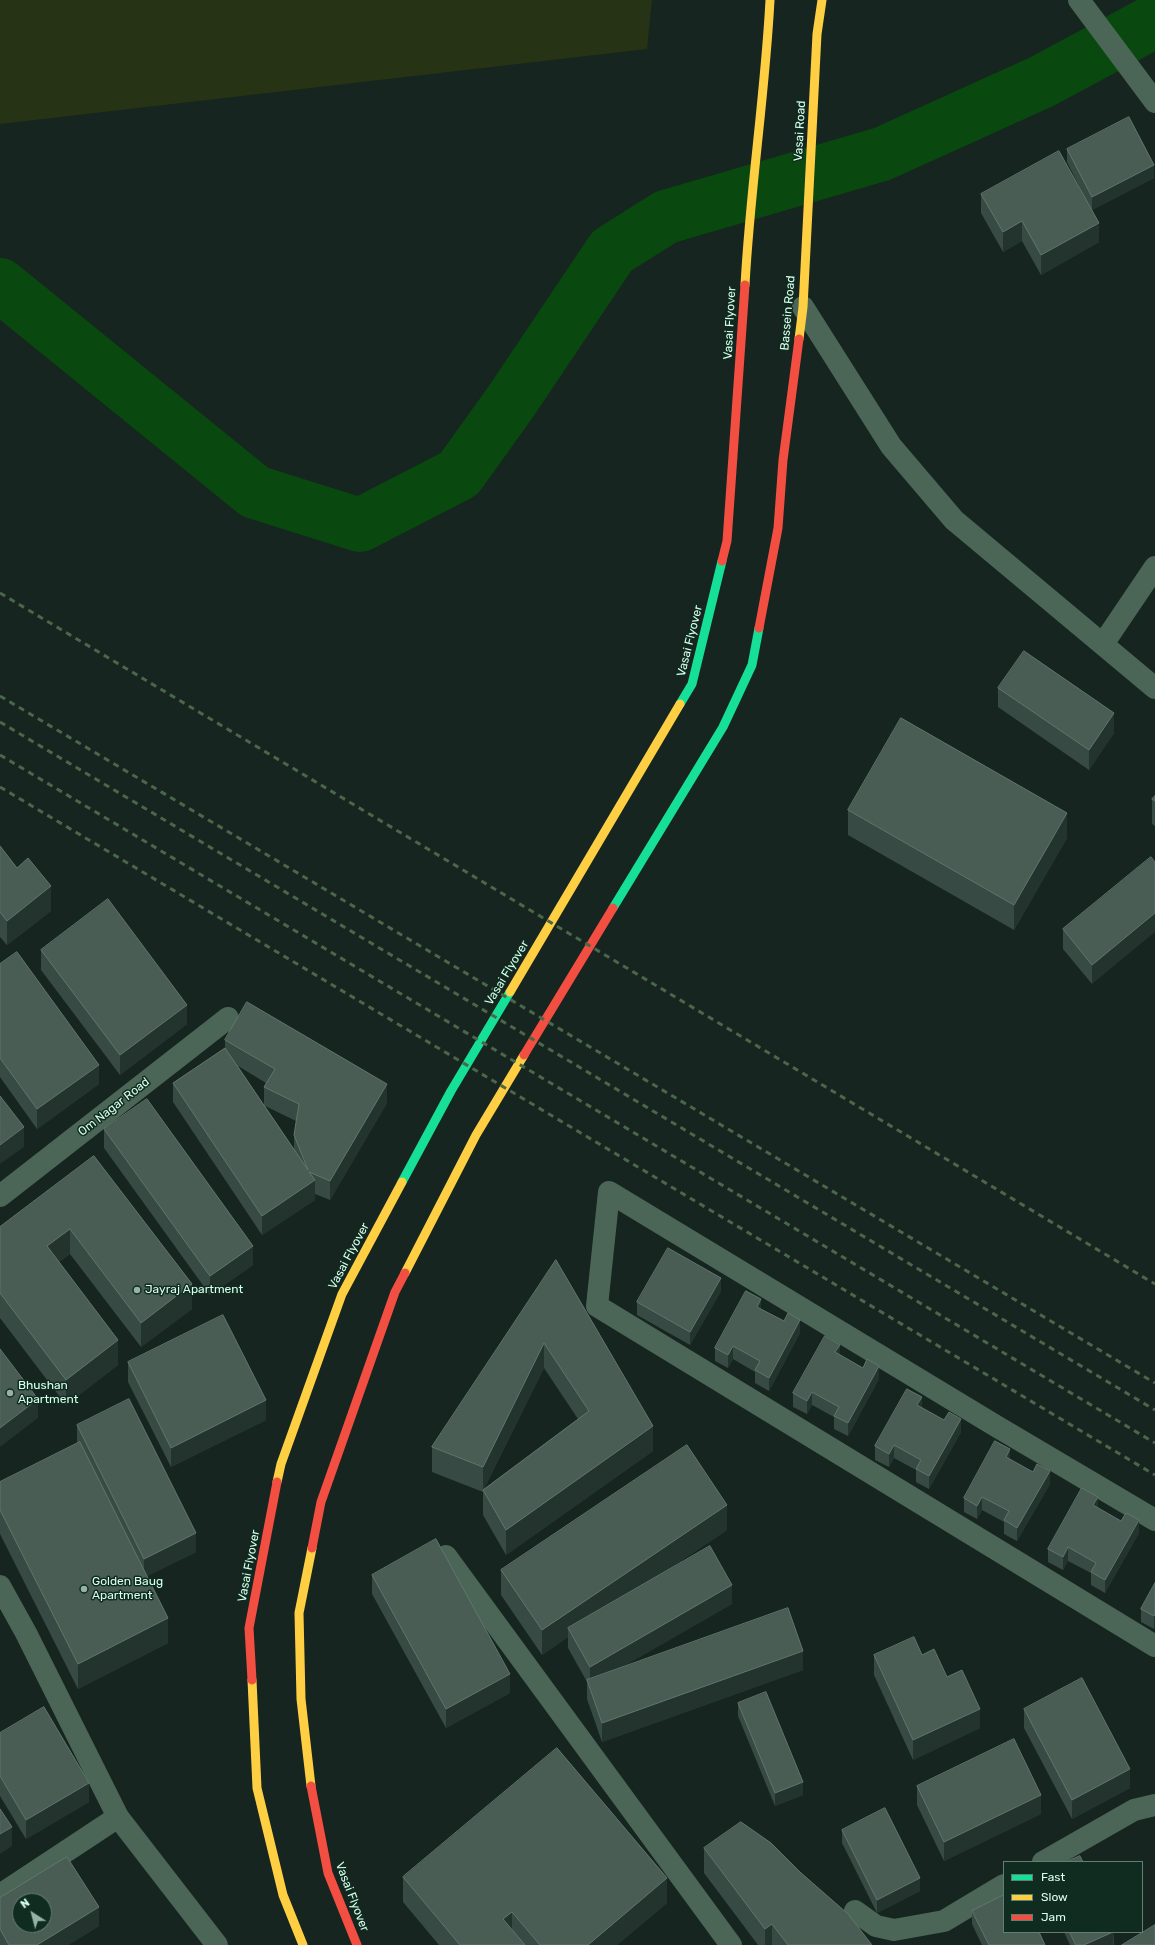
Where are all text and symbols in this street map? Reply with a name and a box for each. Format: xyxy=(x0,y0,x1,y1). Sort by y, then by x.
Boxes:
street label: Vasai Road xyxy=(791,100,809,162)
street label: Bassein Road xyxy=(778,275,798,351)
street label: Vasai Flyover xyxy=(721,286,739,360)
street label: Vasai Flyover xyxy=(674,604,706,678)
street label: Vasai Flyover xyxy=(482,938,532,1008)
street label: Om Nagar Road xyxy=(76,1075,152,1139)
street label: Vasai Flyover xyxy=(325,1220,373,1292)
place label: Jayraj Apartment xyxy=(145,1283,243,1297)
marker: Jayraj Apartment xyxy=(132,1285,142,1295)
place label: Bhushan Apartment xyxy=(18,1379,78,1407)
marker: Bhushan Apartment xyxy=(5,1388,15,1398)
street label: Vasai Flyover xyxy=(235,1529,263,1603)
place label: Golden Baug Apartment xyxy=(92,1575,163,1603)
marker: Golden Baug Apartment xyxy=(79,1584,89,1594)
street label: Vasai Flyover xyxy=(332,1860,372,1934)
legend xyxy=(1003,1861,1143,1933)
text: Fast xyxy=(1041,1870,1065,1884)
text: Slow xyxy=(1041,1890,1068,1904)
north arrow xyxy=(12,1893,52,1933)
text: N xyxy=(18,1896,32,1911)
text: Jam xyxy=(1041,1910,1066,1924)

